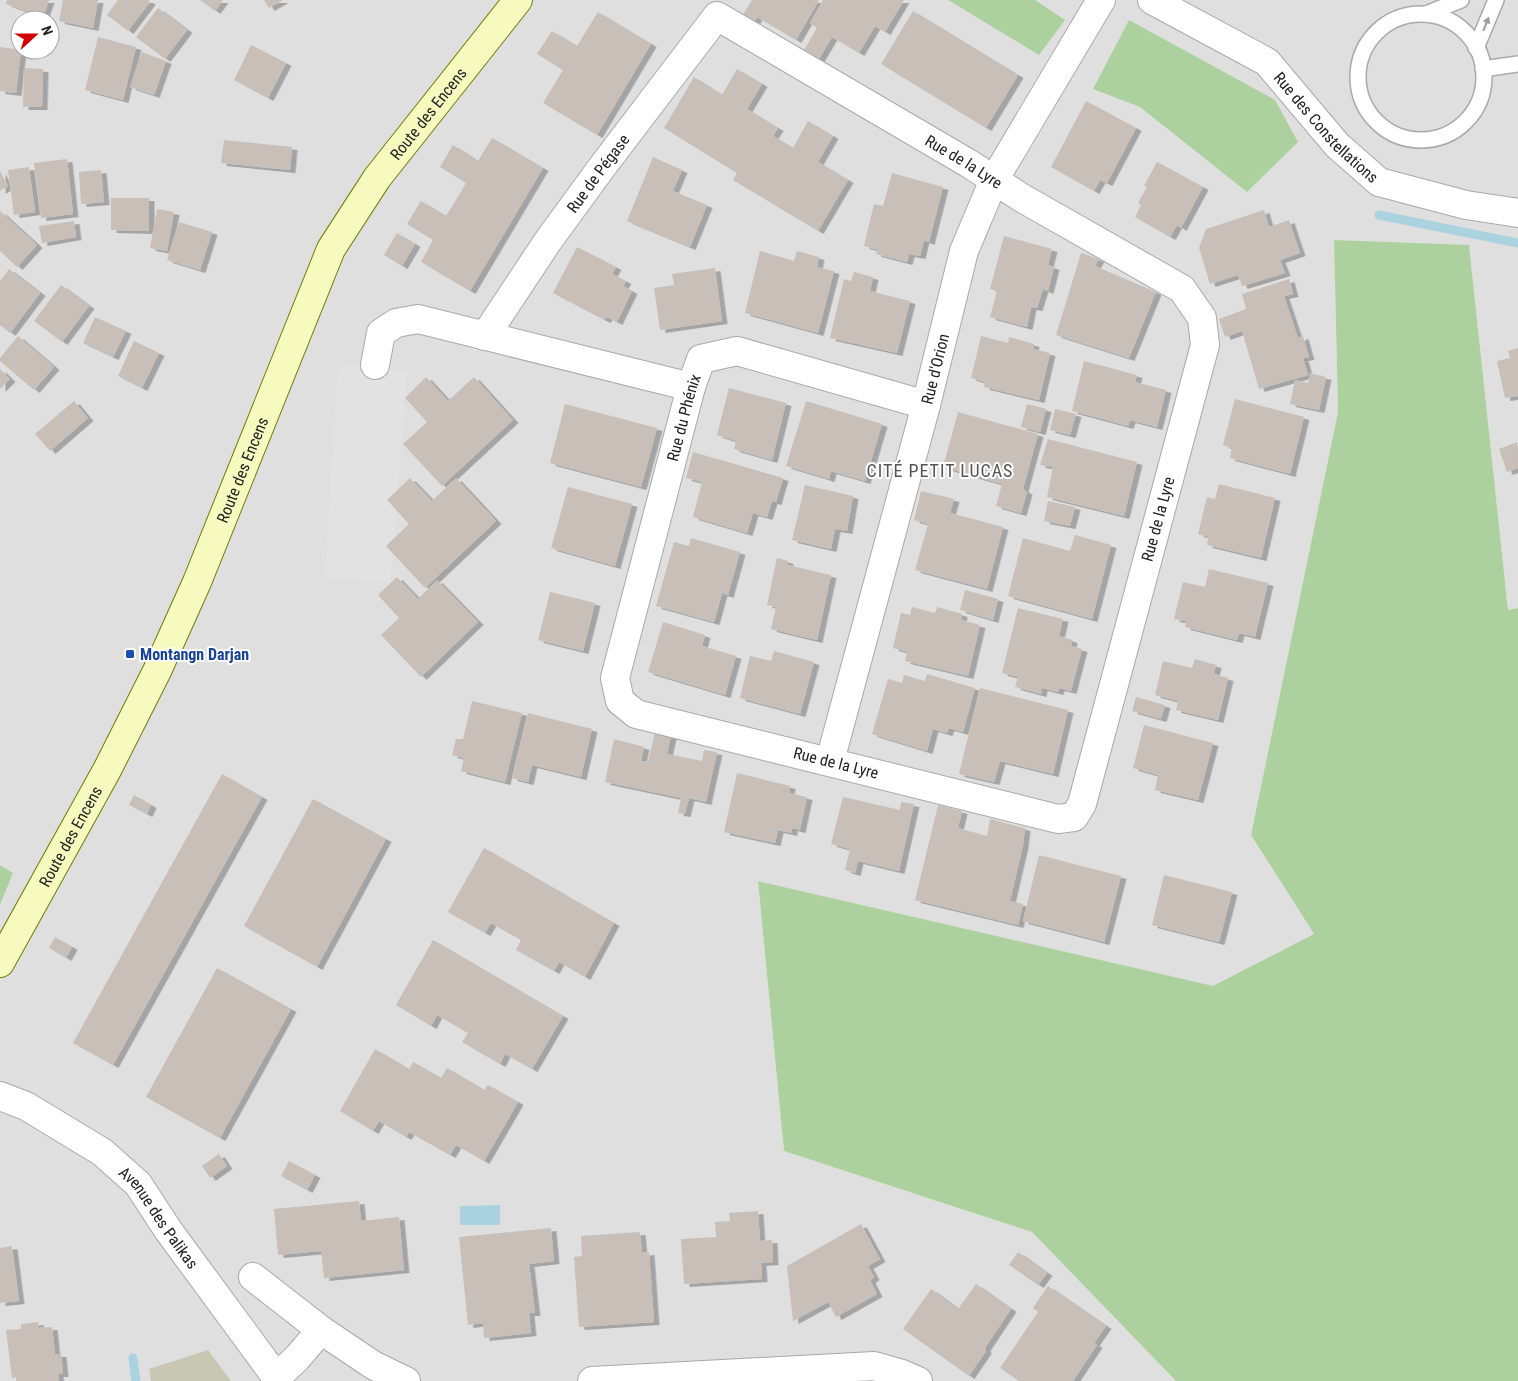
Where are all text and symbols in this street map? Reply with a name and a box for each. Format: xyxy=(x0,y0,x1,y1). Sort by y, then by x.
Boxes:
north arrow xyxy=(10,10,60,60)
one-way arrow xyxy=(1482,16,1490,31)
text: N xyxy=(38,23,56,37)
street label: Route des Encens xyxy=(386,64,470,163)
street label: Rue des Constellations xyxy=(1270,68,1382,187)
street label: Rue de Pégase xyxy=(562,130,633,216)
street label: Rue de la Lyre xyxy=(922,131,1006,192)
street label: Rue d'Orion xyxy=(917,332,953,406)
street label: Rue du Phénix xyxy=(663,371,704,463)
street label: Route des Encens xyxy=(212,414,272,525)
district label: CITÉ PETIT LUCAS xyxy=(867,460,1013,481)
street label: Rue de la Lyre xyxy=(1138,475,1178,563)
place label: Montangn Darjan xyxy=(140,645,249,664)
marker: Montangn Darjan xyxy=(124,648,136,660)
street label: Rue de la Lyre xyxy=(792,743,880,783)
street label: Route des Encens xyxy=(35,783,106,890)
street label: Avenue des Palikas xyxy=(115,1162,202,1272)

